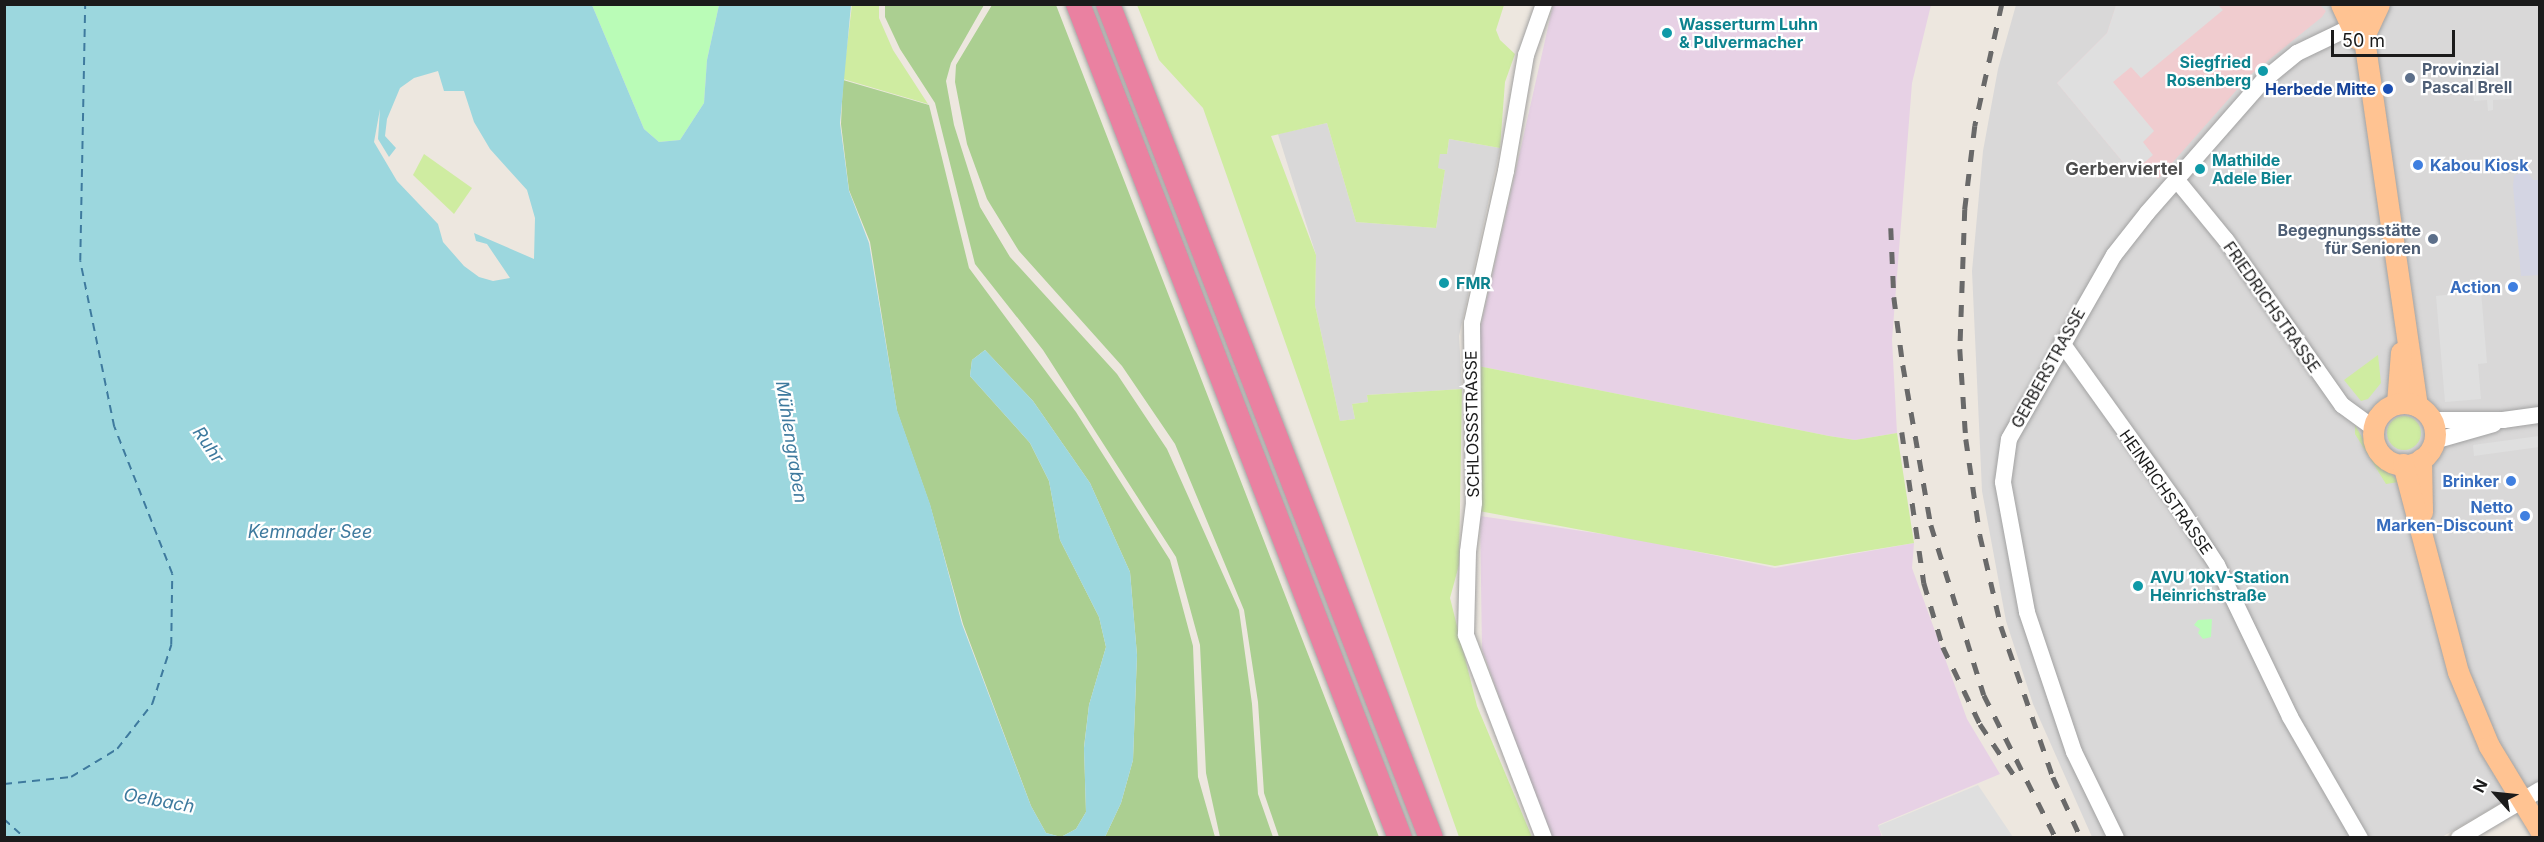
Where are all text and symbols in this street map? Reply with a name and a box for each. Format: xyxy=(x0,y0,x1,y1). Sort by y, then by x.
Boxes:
place label: Wasserturm Luhn & Pulvermacher xyxy=(1679,14,1818,52)
scale bar xyxy=(2334,18,2458,56)
marker: Wasserturm Luhn & Pulvermacher xyxy=(1660,26,1674,40)
text: 50 m xyxy=(2342,30,2385,51)
place label: Siegfried Rosenberg xyxy=(2167,52,2251,90)
place label: Provinzial Pascal Brell xyxy=(2422,59,2512,97)
marker: Siegfried Rosenberg xyxy=(2256,64,2270,78)
marker: Provinzial Pascal Brell xyxy=(2403,71,2417,85)
place label: Herbede Mitte xyxy=(2265,79,2376,99)
marker: Herbede Mitte xyxy=(2381,82,2395,96)
place label: Mathilde Adele Bier xyxy=(2212,150,2292,188)
place label: Kabou Kiosk xyxy=(2430,155,2528,175)
district label: Gerberviertel xyxy=(2065,158,2183,180)
marker: Kabou Kiosk xyxy=(2411,158,2425,172)
marker: Mathilde Adele Bier xyxy=(2193,162,2207,176)
place label: Begegnungsstätte für Senioren xyxy=(2277,220,2421,258)
marker: Begegnungsstätte für Senioren xyxy=(2426,232,2440,246)
street label: FRIEDRICHSTRASSE xyxy=(2220,238,2324,376)
place label: FMR xyxy=(1456,273,1491,293)
marker: FMR xyxy=(1437,276,1451,290)
place label: Action xyxy=(2450,277,2501,297)
marker: Action xyxy=(2506,280,2520,294)
street label: GERBERSTRASSE xyxy=(2007,305,2089,431)
street label: SCHLOSSSTRASSE xyxy=(1461,350,1483,498)
water label: Mühlengraben xyxy=(771,379,811,505)
water label: Ruhr xyxy=(188,423,228,467)
street label: HEINRICHSTRASSE xyxy=(2116,426,2216,558)
place label: Brinker xyxy=(2443,471,2499,491)
marker: Brinker xyxy=(2504,474,2518,488)
place label: Netto Marken-Discount xyxy=(2376,497,2513,535)
marker: Netto Marken-Discount xyxy=(2518,509,2532,523)
water label: Kemnader See xyxy=(248,521,372,543)
place label: AVU 10kV-Station Heinrichstraße xyxy=(2150,567,2289,605)
marker: AVU 10kV-Station Heinrichstraße xyxy=(2131,579,2145,593)
north arrow xyxy=(2466,764,2526,824)
text: N xyxy=(2468,776,2492,796)
water label: Oelbach xyxy=(122,784,196,818)

